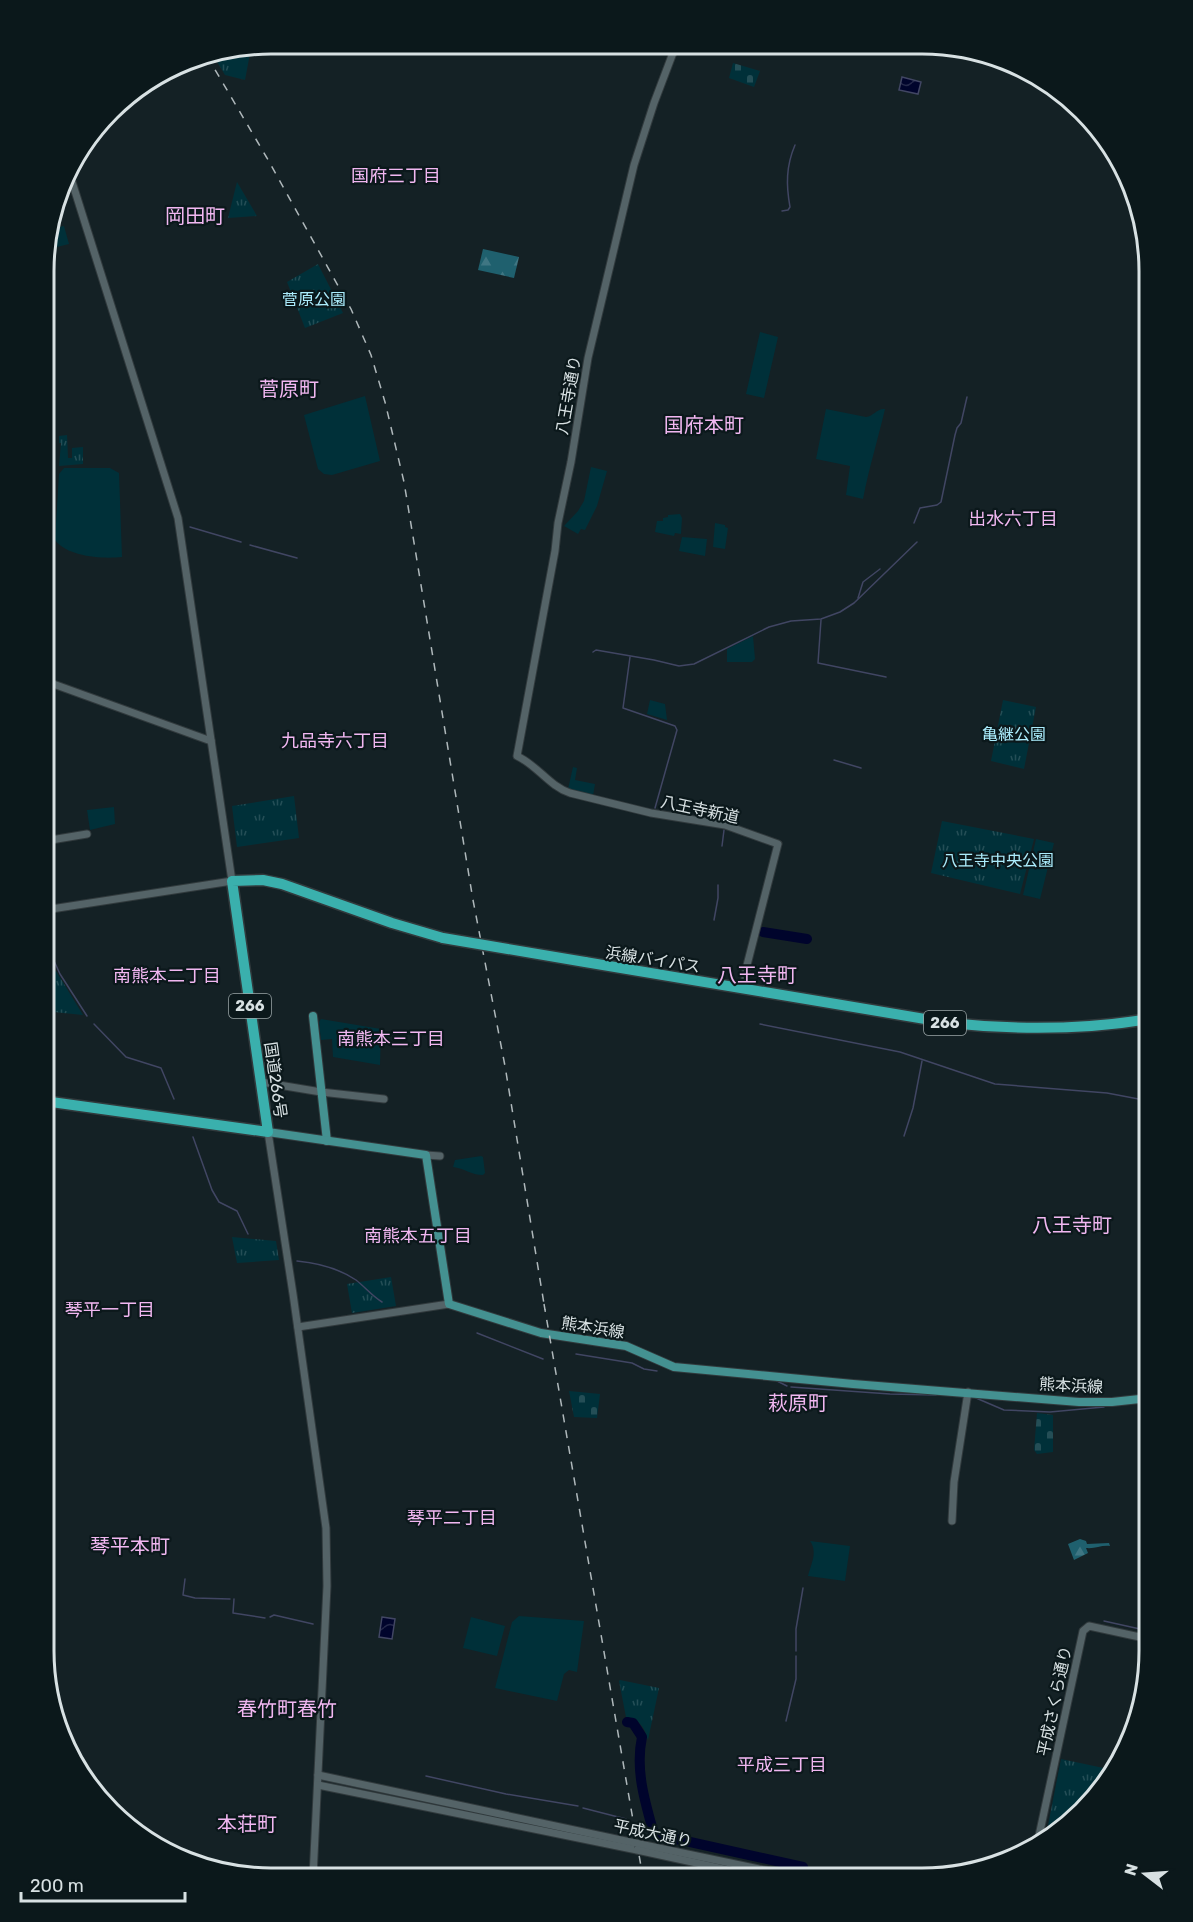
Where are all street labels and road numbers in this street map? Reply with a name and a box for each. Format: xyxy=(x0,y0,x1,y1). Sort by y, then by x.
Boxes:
street label: 八王寺通り xyxy=(552,354,585,436)
street label: 八王寺新道 xyxy=(659,792,741,827)
street label: 浜線バイパス xyxy=(604,943,702,976)
road number: 266 xyxy=(229,994,271,1018)
road number: 266 xyxy=(924,1011,966,1035)
street label: 国道266号 xyxy=(261,1041,290,1119)
street label: 熊本浜線 xyxy=(560,1313,626,1342)
street label: 熊本浜線 xyxy=(1039,1374,1103,1397)
street label: 平成さくら通り xyxy=(1034,1644,1075,1758)
street label: 平成大通り xyxy=(612,1816,694,1851)

